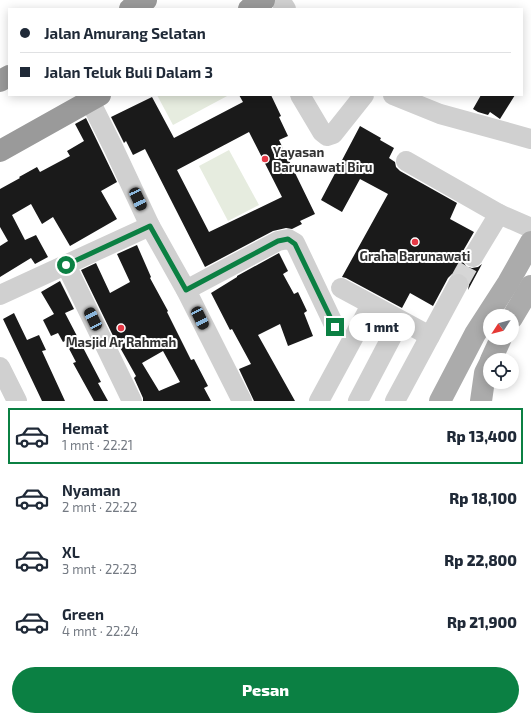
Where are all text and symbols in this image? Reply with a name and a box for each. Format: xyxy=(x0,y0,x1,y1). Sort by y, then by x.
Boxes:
text: Jalan Amurang Selatan xyxy=(44,24,206,42)
text: Jalan Teluk Buli Dalam 3 xyxy=(44,63,213,81)
place label: Yayasan Barunawati Biru xyxy=(273,144,373,175)
marker: Yayasan Barunawati Biru xyxy=(260,154,270,164)
car xyxy=(127,186,149,212)
marker: Graha Barunawati xyxy=(410,237,420,247)
place label: Graha Barunawati xyxy=(360,248,470,264)
route start xyxy=(57,256,75,274)
car xyxy=(189,305,211,331)
car xyxy=(82,306,104,332)
north arrow xyxy=(483,309,519,345)
map controls xyxy=(483,309,519,389)
callout: 1 mnt xyxy=(349,313,415,341)
route end xyxy=(326,318,344,336)
text: 1 mnt xyxy=(365,319,399,335)
marker: Masjid Ar Rahmah xyxy=(116,323,126,333)
place label: Masjid Ar Rahmah xyxy=(66,334,176,350)
button: locate xyxy=(483,353,519,389)
icon: car xyxy=(14,418,50,454)
text: Hemat xyxy=(62,419,109,437)
text: Rp 13,400 xyxy=(447,427,517,445)
text: 1 mnt · 22:21 xyxy=(62,437,133,453)
icon: car xyxy=(14,480,50,516)
text: Nyaman xyxy=(62,481,121,499)
text: Rp 18,100 xyxy=(449,489,517,507)
text: 2 mnt · 22:22 xyxy=(62,499,137,515)
icon: car xyxy=(14,542,50,578)
text: XL xyxy=(62,543,80,561)
text: Rp 22,800 xyxy=(444,551,517,569)
text: 3 mnt · 22:23 xyxy=(62,561,137,577)
icon: car xyxy=(14,604,50,640)
text: Green xyxy=(62,605,104,623)
text: Rp 21,900 xyxy=(447,613,517,631)
text: 4 mnt · 22:24 xyxy=(62,623,139,639)
button: Pesan xyxy=(12,667,519,713)

